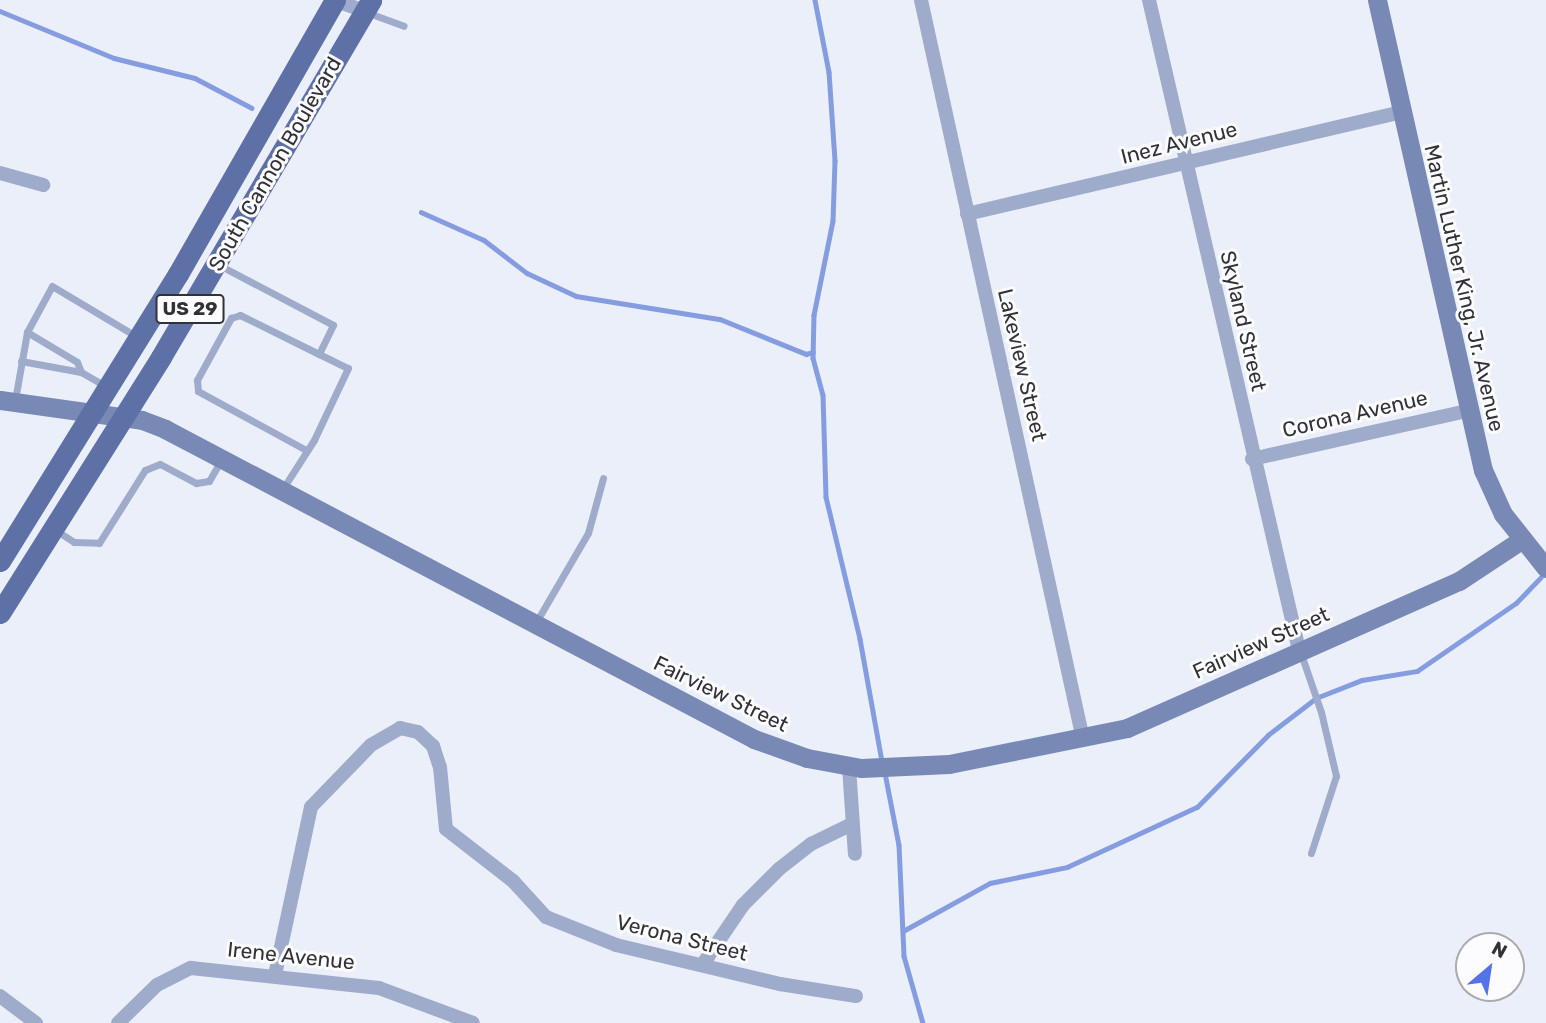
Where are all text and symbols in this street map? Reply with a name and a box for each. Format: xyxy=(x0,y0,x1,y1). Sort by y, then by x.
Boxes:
street label: South Cannon Boulevard xyxy=(203,52,347,276)
street label: Inez Avenue xyxy=(1118,116,1240,170)
street label: Martin Luther King, Jr. Avenue xyxy=(1419,141,1509,435)
street label: Skyland Street xyxy=(1215,248,1271,394)
street label: Lakeview Street xyxy=(992,286,1052,444)
road number: US 29 xyxy=(155,294,225,324)
street label: Corona Avenue xyxy=(1280,385,1430,443)
street label: Fairview Street xyxy=(1189,602,1333,684)
street label: Fairview Street xyxy=(649,650,793,738)
street label: Verona Street xyxy=(614,910,750,966)
north arrow xyxy=(1455,932,1525,1002)
street label: Irene Avenue xyxy=(226,937,356,975)
text: N xyxy=(1488,937,1511,963)

